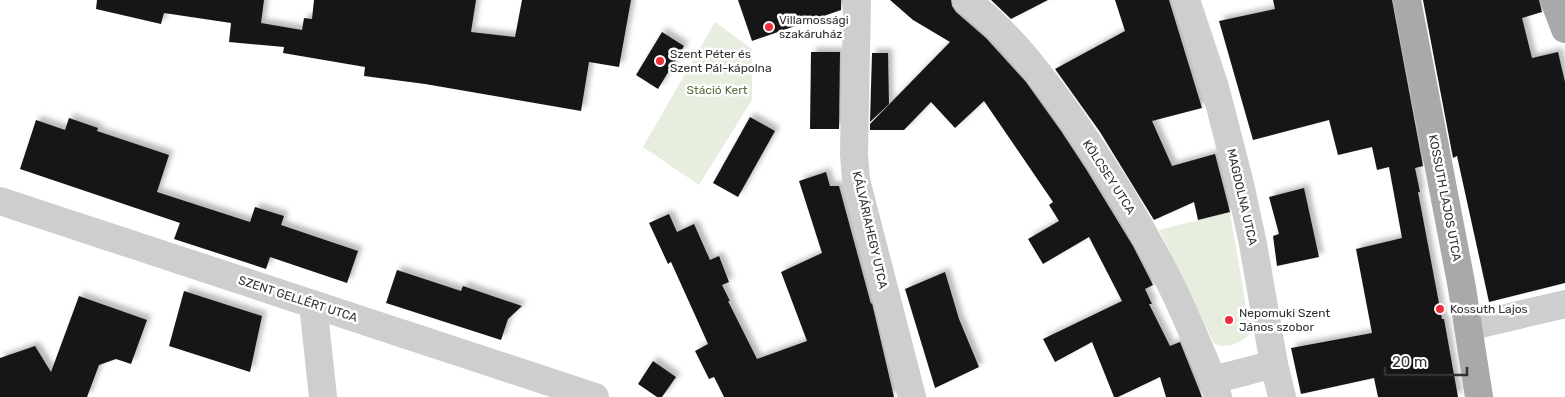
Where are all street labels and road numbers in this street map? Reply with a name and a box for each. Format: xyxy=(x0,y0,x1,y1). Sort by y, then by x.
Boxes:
street label: KOSSUTH LAJOS UTCA xyxy=(1426,134,1464,262)
street label: KÖLCSEY UTCA xyxy=(1080,137,1138,217)
street label: MAGDOLNA UTCA xyxy=(1224,147,1260,247)
street label: KÁLVÁRIAHEGY UTCA xyxy=(850,170,890,290)
street label: SZENT GELLÉRT UTCA xyxy=(237,273,359,325)

